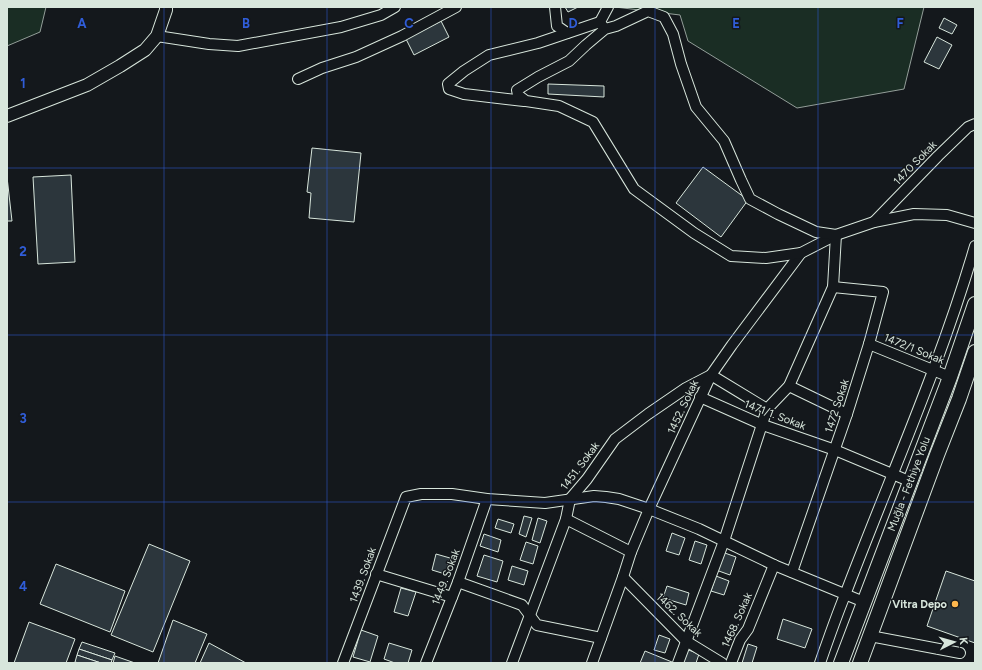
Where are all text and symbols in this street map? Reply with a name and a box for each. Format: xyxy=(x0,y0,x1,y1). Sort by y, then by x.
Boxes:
text: A xyxy=(77,16,87,31)
text: B xyxy=(242,16,250,31)
text: C xyxy=(404,16,414,31)
text: D xyxy=(568,16,578,31)
text: E xyxy=(732,16,740,31)
text: F xyxy=(896,16,904,31)
text: 1 xyxy=(20,76,26,91)
street label: 1470 Sokak xyxy=(891,138,940,188)
text: 2 xyxy=(19,244,27,259)
street label: 1472/1 Sokak xyxy=(882,331,947,367)
street label: 1452. Sokak xyxy=(665,377,701,436)
street label: 1472 Sokak xyxy=(822,377,852,434)
street label: 1471/1. Sokak xyxy=(742,397,808,433)
text: 3 xyxy=(19,411,27,426)
street label: Muğla - Fethiye Yolu xyxy=(885,435,933,533)
street label: 1451. Sokak xyxy=(558,439,603,492)
street label: 1439. Sokak xyxy=(347,545,379,604)
street label: 1449. Sokak xyxy=(429,547,463,607)
text: 4 xyxy=(19,579,27,594)
street label: 1462. Sokak xyxy=(653,590,705,640)
street label: 1468. Sokak xyxy=(719,590,755,649)
place label: Vitra Depo xyxy=(892,598,948,611)
marker: Vitra Depo xyxy=(950,599,960,609)
north arrow xyxy=(934,622,974,662)
text: K xyxy=(957,637,970,646)

